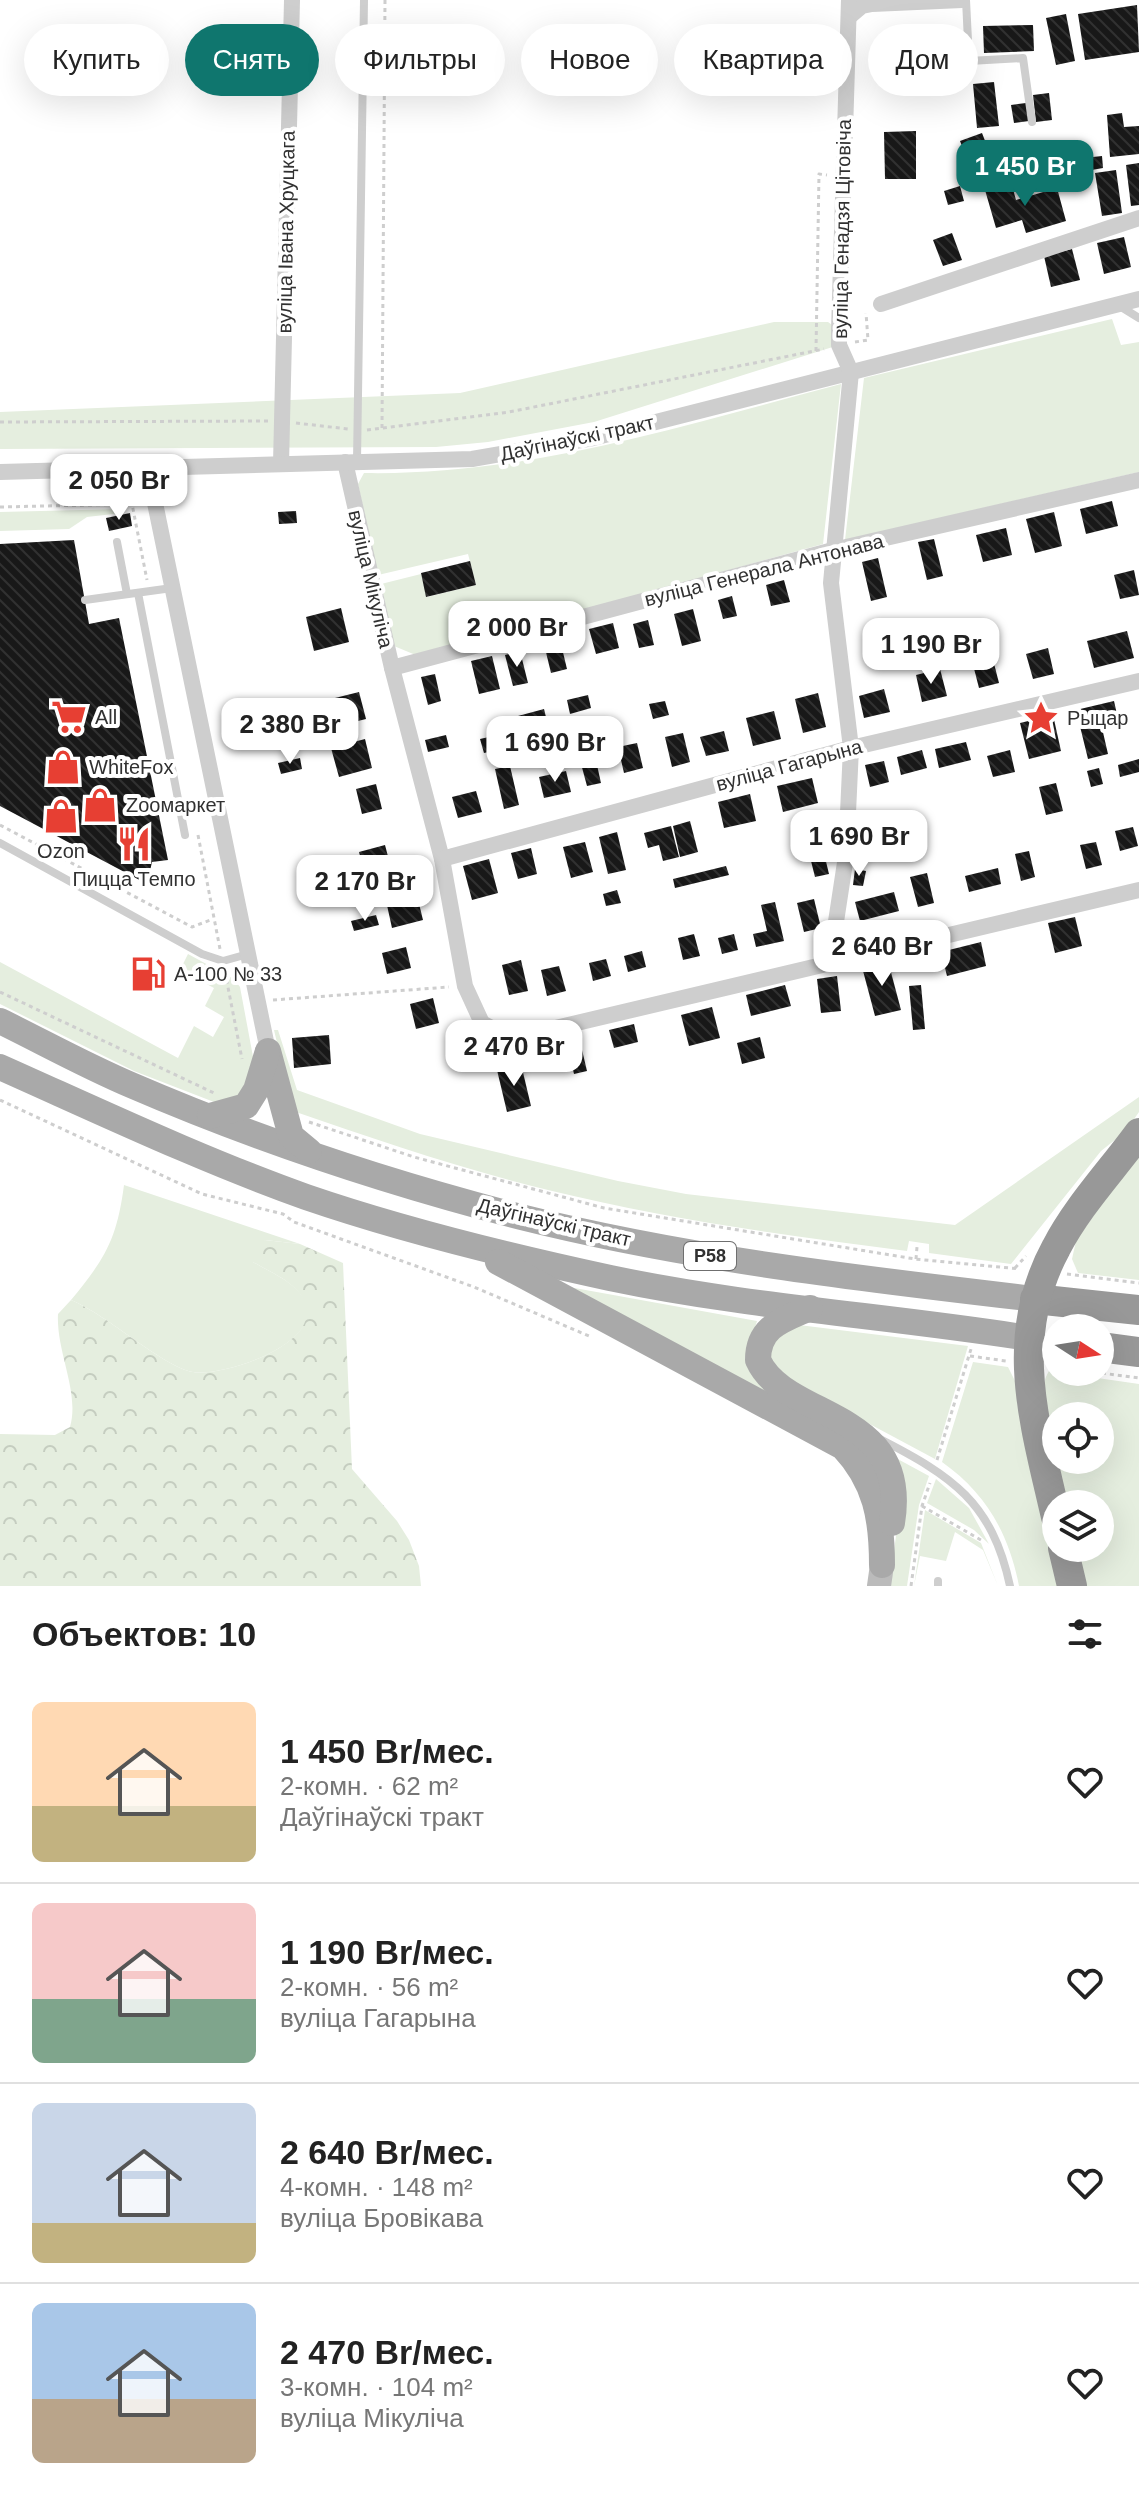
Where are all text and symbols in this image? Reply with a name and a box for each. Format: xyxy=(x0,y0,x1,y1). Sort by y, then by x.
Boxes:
chip: Купить xyxy=(24,24,169,96)
chip: Снять xyxy=(185,24,319,96)
chip: Фильтры xyxy=(335,24,505,96)
chip: Новое xyxy=(521,24,658,96)
chip: Квартира xyxy=(674,24,852,96)
chip: Дом xyxy=(868,24,978,96)
street label: вуліца Генадзя Цітовіча xyxy=(829,118,855,339)
street label: вуліца Івана Хруцкага xyxy=(273,130,299,334)
pin: 1 450 Br xyxy=(942,140,1108,208)
text: 1 450 Br xyxy=(974,151,1076,181)
street label: Даўгінаўскі тракт xyxy=(498,411,656,465)
pin: 2 050 Br xyxy=(36,454,202,522)
text: 2 050 Br xyxy=(68,465,170,495)
street label: вуліца Мікуліча xyxy=(344,508,398,651)
street label: вуліца Генерала Антонава xyxy=(642,529,887,610)
pin: 2 000 Br xyxy=(434,601,600,669)
text: 2 000 Br xyxy=(466,612,568,642)
pin: 1 190 Br xyxy=(848,618,1014,686)
text: 1 190 Br xyxy=(880,629,982,659)
supermarket icon: All xyxy=(50,698,88,736)
pin: 2 380 Br xyxy=(207,698,373,766)
place icon: Рыцар xyxy=(1022,699,1060,737)
place label: All xyxy=(95,706,117,728)
place label: Рыцар xyxy=(1067,707,1128,729)
text: 2 380 Br xyxy=(239,709,341,739)
pin: 1 690 Br xyxy=(472,716,638,784)
text: 1 690 Br xyxy=(504,727,606,757)
street label: вуліца Гагарына xyxy=(713,735,865,795)
shop icon: WhiteFox xyxy=(44,748,82,786)
place label: WhiteFox xyxy=(89,756,173,778)
shop icon: Zooмаркет xyxy=(81,786,119,824)
place label: Zooмаркет xyxy=(126,794,225,816)
shop icon: Ozon xyxy=(42,797,80,835)
pin: 1 690 Br xyxy=(776,810,942,878)
text: 1 690 Br xyxy=(808,821,910,851)
restaurant icon: Пицца Темпо xyxy=(115,825,153,863)
place label: Ozon xyxy=(37,840,85,862)
pin: 2 170 Br xyxy=(282,855,448,923)
text: 2 170 Br xyxy=(314,866,416,896)
place label: Пицца Темпо xyxy=(72,868,196,890)
pin: 2 640 Br xyxy=(799,920,965,988)
text: 2 640 Br xyxy=(831,931,933,961)
fuel station icon: А-100 № 33 xyxy=(129,955,167,993)
place label: А-100 № 33 xyxy=(174,963,282,985)
pin: 2 470 Br xyxy=(431,1020,597,1088)
text: 2 470 Br xyxy=(463,1031,565,1061)
street label: Даўгінаўскі тракт xyxy=(475,1194,633,1250)
road number: Р58 xyxy=(684,1242,736,1270)
north arrow xyxy=(1042,1314,1114,1386)
map controls xyxy=(1042,1314,1114,1562)
button: locate xyxy=(1042,1402,1114,1474)
button: layers xyxy=(1042,1490,1114,1562)
icon: filters xyxy=(1063,1612,1107,1656)
text: Объектов: 10 xyxy=(32,1615,256,1653)
text: 1 450 Br/мес. xyxy=(280,1732,494,1770)
icon: home xyxy=(96,1734,192,1830)
icon: heart xyxy=(1063,1760,1107,1804)
text: 2-комн. · 62 m² xyxy=(280,1771,458,1801)
text: Даўгінаўскі тракт xyxy=(280,1802,484,1832)
text: 1 190 Br/мес. xyxy=(280,1933,494,1971)
icon: home xyxy=(96,1935,192,2031)
icon: heart xyxy=(1063,1961,1107,2005)
text: 2-комн. · 56 m² xyxy=(280,1972,458,2002)
text: вуліца Гагарына xyxy=(280,2003,476,2033)
text: 2 640 Br/мес. xyxy=(280,2133,494,2171)
icon: home xyxy=(96,2135,192,2231)
icon: heart xyxy=(1063,2161,1107,2205)
text: 4-комн. · 148 m² xyxy=(280,2172,473,2202)
text: вуліца Бровікава xyxy=(280,2203,483,2233)
text: 2 470 Br/мес. xyxy=(280,2333,494,2371)
icon: home xyxy=(96,2335,192,2431)
icon: heart xyxy=(1063,2361,1107,2405)
text: 3-комн. · 104 m² xyxy=(280,2372,473,2402)
text: вуліца Мікуліча xyxy=(280,2403,464,2433)

